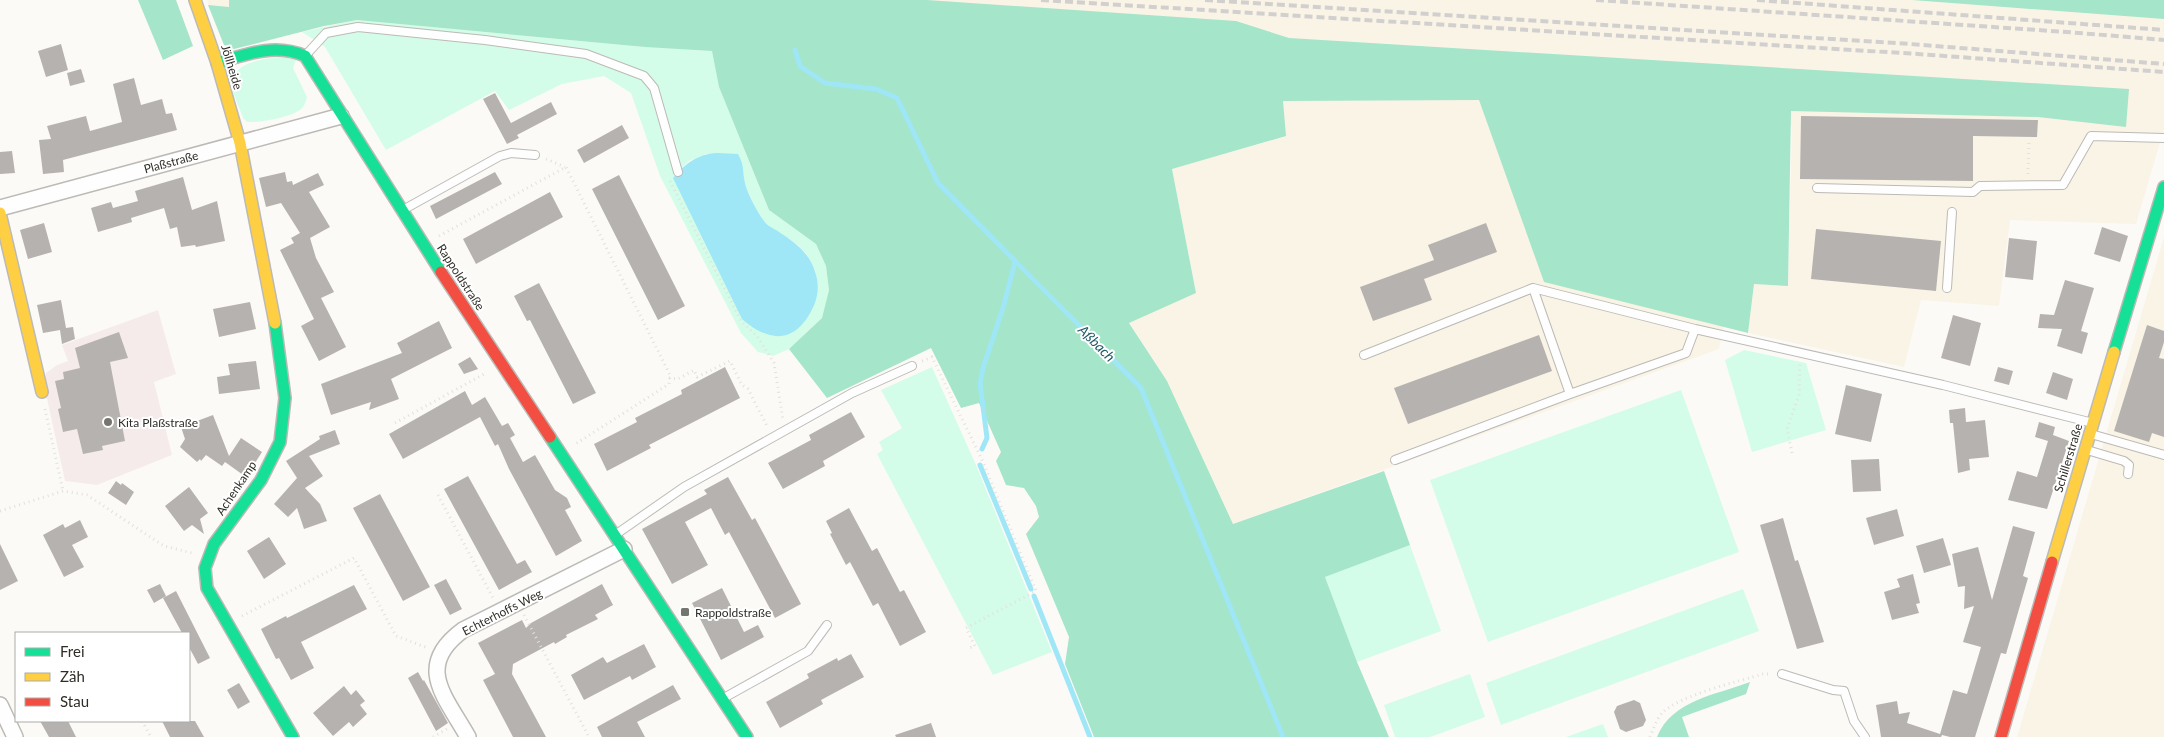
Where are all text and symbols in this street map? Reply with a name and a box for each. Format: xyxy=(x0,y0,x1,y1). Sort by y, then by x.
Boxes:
street label: Jöllheide xyxy=(218,43,246,91)
street label: Plaßstraße xyxy=(142,148,200,176)
street label: Rappoldstraße xyxy=(434,241,488,313)
water label: Aßbach xyxy=(1074,320,1119,365)
place label: Kita Plaßstraße xyxy=(118,415,198,430)
marker: Kita Plaßstraße xyxy=(102,416,114,428)
street label: Schillerstraße xyxy=(2050,422,2086,494)
street label: Achenkamp xyxy=(212,458,260,518)
street label: Echterhoffs Weg xyxy=(460,585,544,639)
place label: Rappoldstraße xyxy=(695,605,771,620)
marker: Rappoldstraße xyxy=(679,606,691,618)
legend xyxy=(15,632,190,722)
text: Frei xyxy=(60,642,85,660)
text: Zäh xyxy=(60,667,85,685)
text: Stau xyxy=(60,692,89,710)

